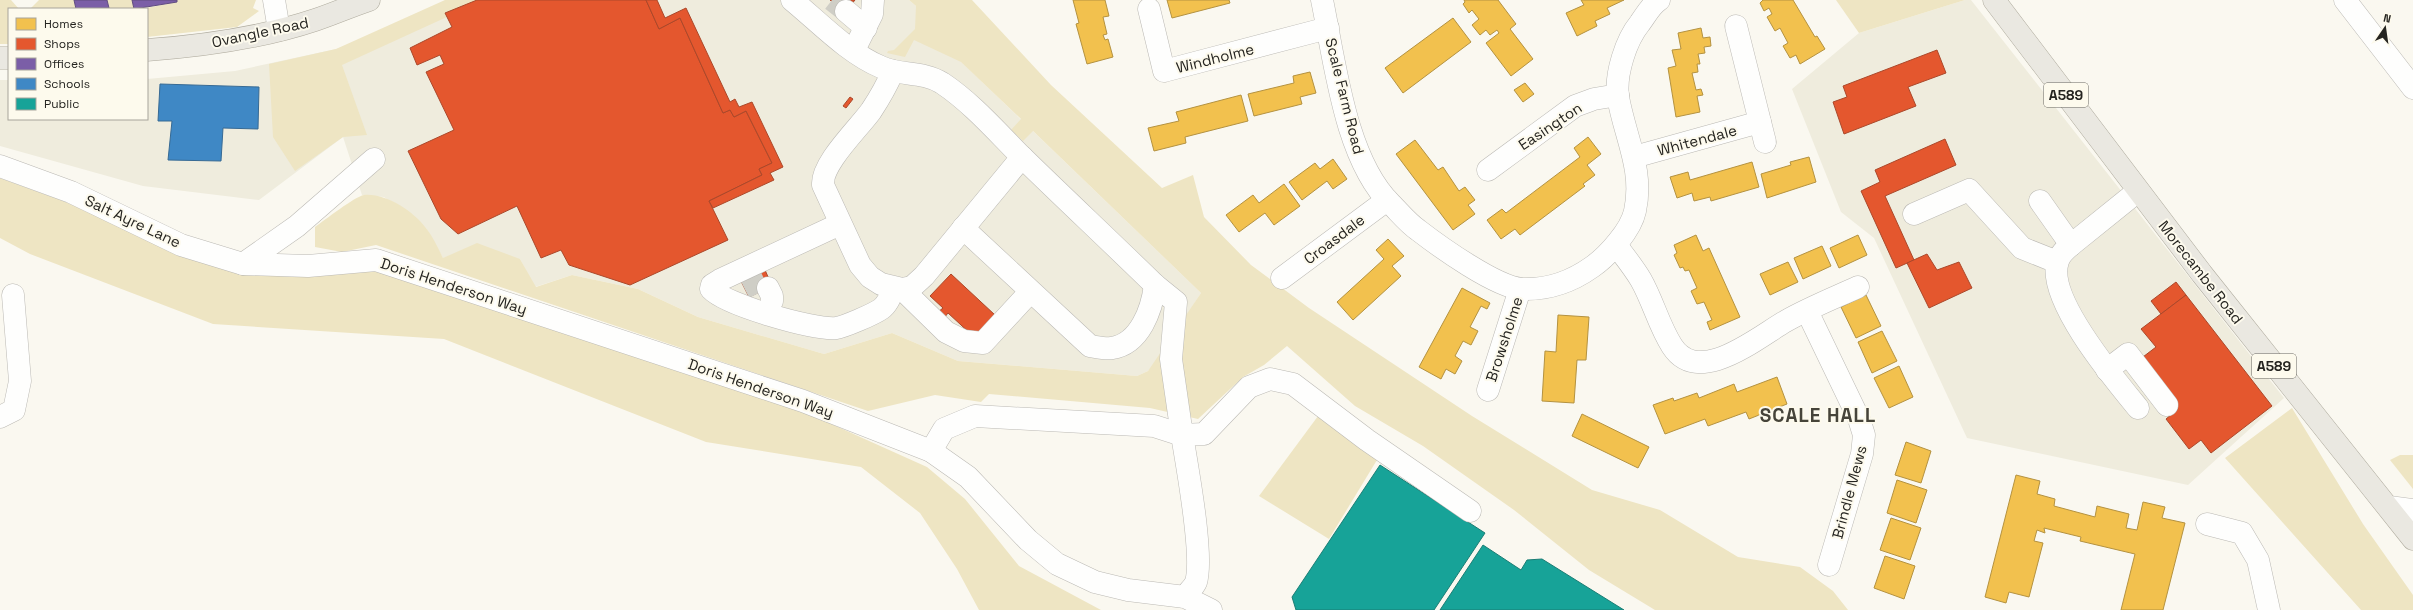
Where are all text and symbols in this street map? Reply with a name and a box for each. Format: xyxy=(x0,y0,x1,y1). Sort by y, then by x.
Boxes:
legend xyxy=(8,8,148,120)
north arrow xyxy=(2365,8,2405,48)
text: N xyxy=(2382,11,2392,26)
street label: Ovangle Road xyxy=(210,12,310,52)
text: Homes xyxy=(44,16,83,32)
text: Shops xyxy=(44,36,80,52)
street label: Scale Farm Road xyxy=(1321,36,1369,156)
street label: Windholme xyxy=(1174,39,1256,77)
text: Offices xyxy=(44,56,84,72)
text: Schools xyxy=(44,76,90,92)
road number: A589 xyxy=(2044,83,2088,107)
text: Public xyxy=(44,96,79,112)
street label: Easington xyxy=(1515,98,1585,154)
street label: Whitendale xyxy=(1655,120,1739,160)
street label: Salt Ayre Lane xyxy=(82,190,184,252)
street label: Croasdale xyxy=(1300,210,1368,268)
street label: Morecambe Road xyxy=(2155,216,2247,328)
street label: Doris Henderson Way xyxy=(378,253,530,319)
street label: Browsholme xyxy=(1481,294,1527,384)
street label: Doris Henderson Way xyxy=(686,354,836,422)
road number: A589 xyxy=(2252,354,2296,378)
district label: SCALE HALL xyxy=(1760,403,1876,428)
street label: Brindle Mews xyxy=(1827,443,1871,541)

